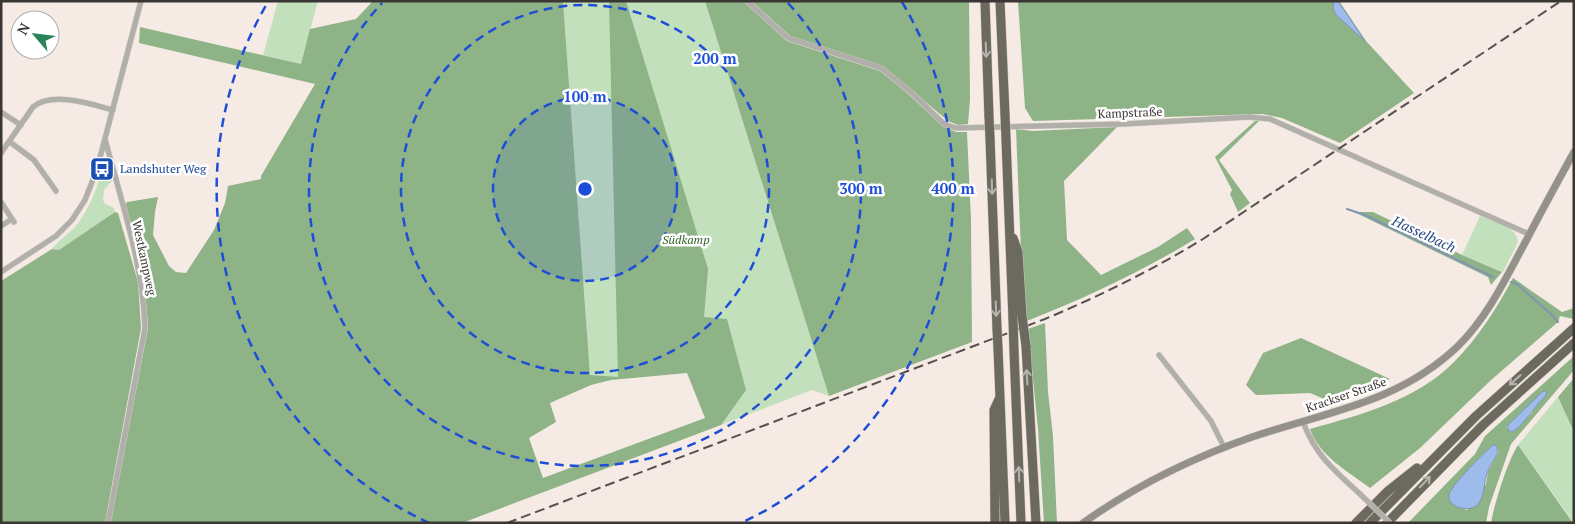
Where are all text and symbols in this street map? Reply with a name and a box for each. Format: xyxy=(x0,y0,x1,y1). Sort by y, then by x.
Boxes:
north arrow xyxy=(10,10,60,60)
text: N xyxy=(12,19,34,38)
one-way arrow xyxy=(982,42,991,58)
text: 200 m xyxy=(693,48,737,68)
text: 100 m xyxy=(563,86,607,106)
street label: Kampstraße xyxy=(1097,104,1163,121)
bus stop icon: Landshuter Weg xyxy=(89,156,115,182)
place label: Landshuter Weg xyxy=(120,161,207,176)
text: 300 m xyxy=(839,178,883,198)
text: 400 m xyxy=(931,178,975,198)
one-way arrow xyxy=(987,178,996,194)
centre of rings xyxy=(576,180,594,198)
water label: Hasselbach xyxy=(1388,210,1459,257)
street label: Westkampweg xyxy=(129,219,160,297)
park label: Südkamp xyxy=(662,232,710,247)
one-way arrow xyxy=(992,301,1001,317)
one-way arrow xyxy=(1023,370,1032,386)
street label: Krackser Straße xyxy=(1304,374,1388,415)
one-way arrow xyxy=(1509,374,1521,386)
one-way arrow xyxy=(1014,466,1024,482)
one-way arrow xyxy=(1419,476,1432,488)

